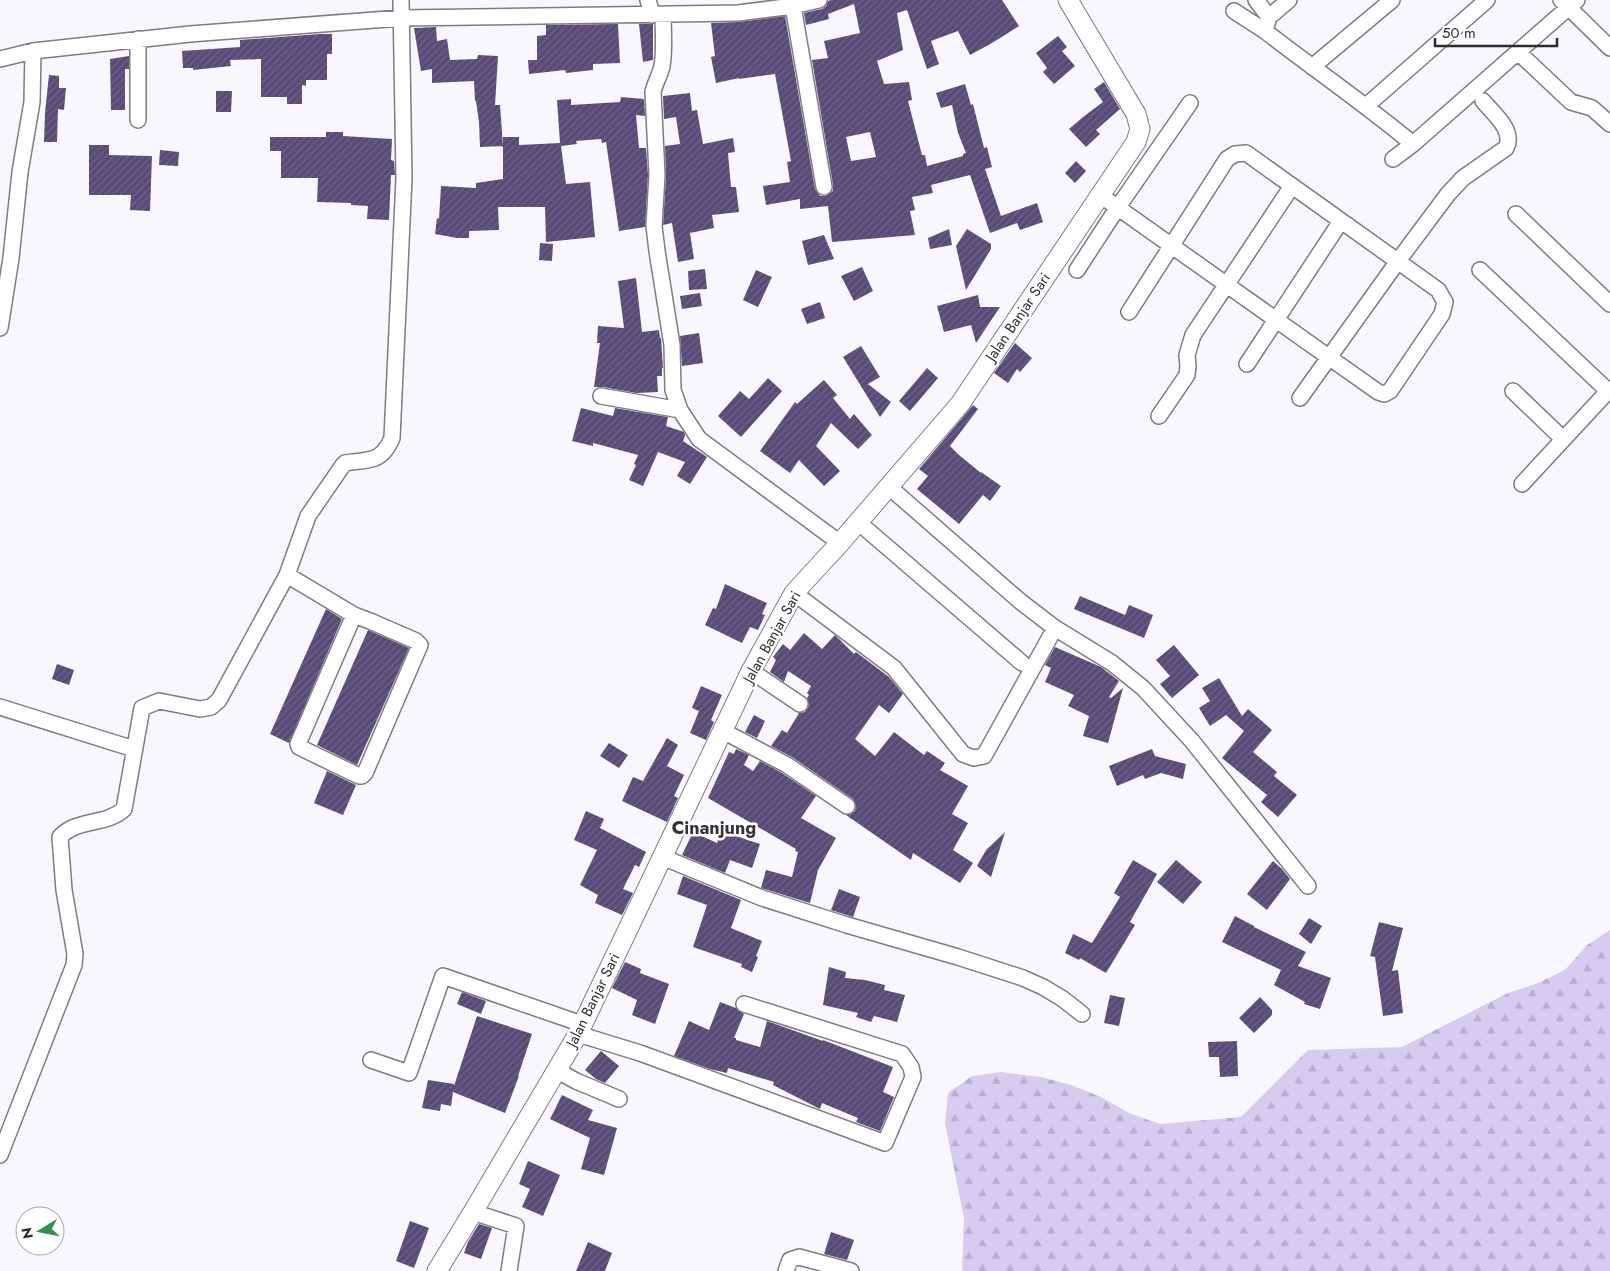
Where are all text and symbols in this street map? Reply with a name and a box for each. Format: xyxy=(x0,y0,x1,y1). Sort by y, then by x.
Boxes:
scale bar xyxy=(1435,15,1558,47)
text: 50 m xyxy=(1442,22,1476,44)
street label: Jalan Banjar Sari xyxy=(979,268,1056,367)
street label: Jalan Banjar Sari xyxy=(737,587,806,689)
district label: Cinanjung xyxy=(672,815,756,841)
street label: Jalan Banjar Sari xyxy=(560,949,625,1053)
north arrow xyxy=(15,1206,65,1256)
text: N xyxy=(16,1226,38,1240)

